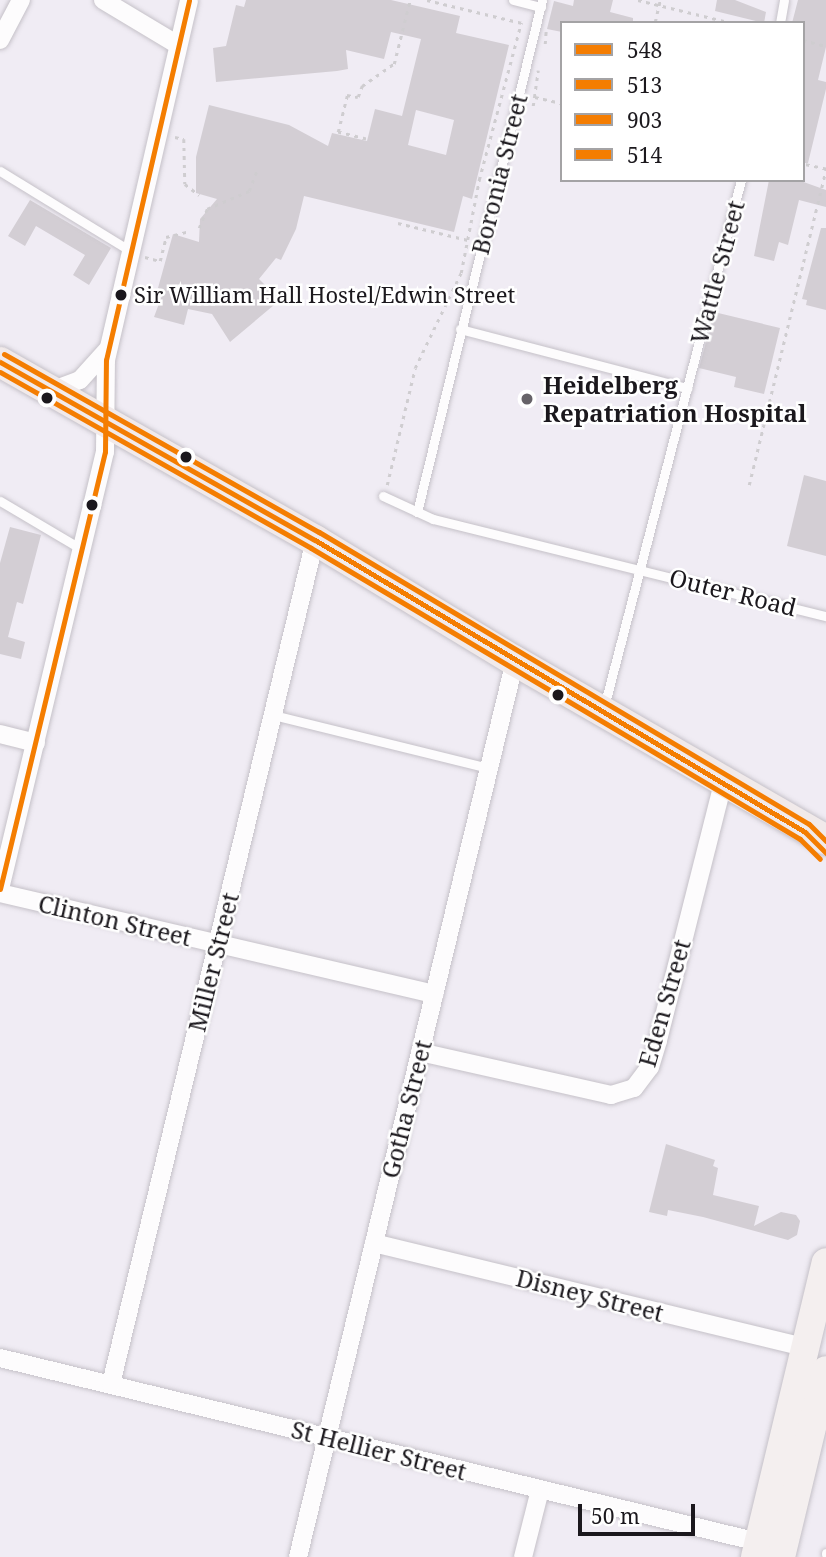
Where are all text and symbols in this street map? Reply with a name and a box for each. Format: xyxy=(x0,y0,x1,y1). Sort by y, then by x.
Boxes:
legend xyxy=(560,21,805,182)
text: 548 xyxy=(627,36,662,64)
text: 513 xyxy=(627,71,662,99)
street label: Boronia Street xyxy=(465,91,533,257)
text: 903 xyxy=(627,106,662,134)
text: 514 xyxy=(627,141,662,169)
street label: Wattle Street xyxy=(684,197,750,347)
place label: Sir William Hall Hostel/Edwin Street xyxy=(134,282,515,308)
marker: Sir William Hall Hostel/Edwin Street xyxy=(114,288,128,302)
place label: Heidelberg Repatriation Hospital xyxy=(543,371,806,427)
marker: Heidelberg Repatriation Hospital xyxy=(517,389,537,409)
unlabelled marker xyxy=(40,391,54,405)
unlabelled marker xyxy=(179,450,193,464)
unlabelled marker xyxy=(85,498,99,512)
street label: Outer Road xyxy=(667,562,799,622)
unlabelled marker xyxy=(551,688,565,702)
street label: Clinton Street xyxy=(36,888,194,952)
street label: Miller Street xyxy=(182,889,244,1035)
street label: Eden Street xyxy=(632,936,696,1070)
street label: Gotha Street xyxy=(375,1037,437,1181)
street label: Disney Street xyxy=(513,1263,667,1327)
street label: St Hellier Street xyxy=(288,1414,470,1486)
scale bar xyxy=(581,1490,698,1534)
text: 50 m xyxy=(591,1502,640,1530)

